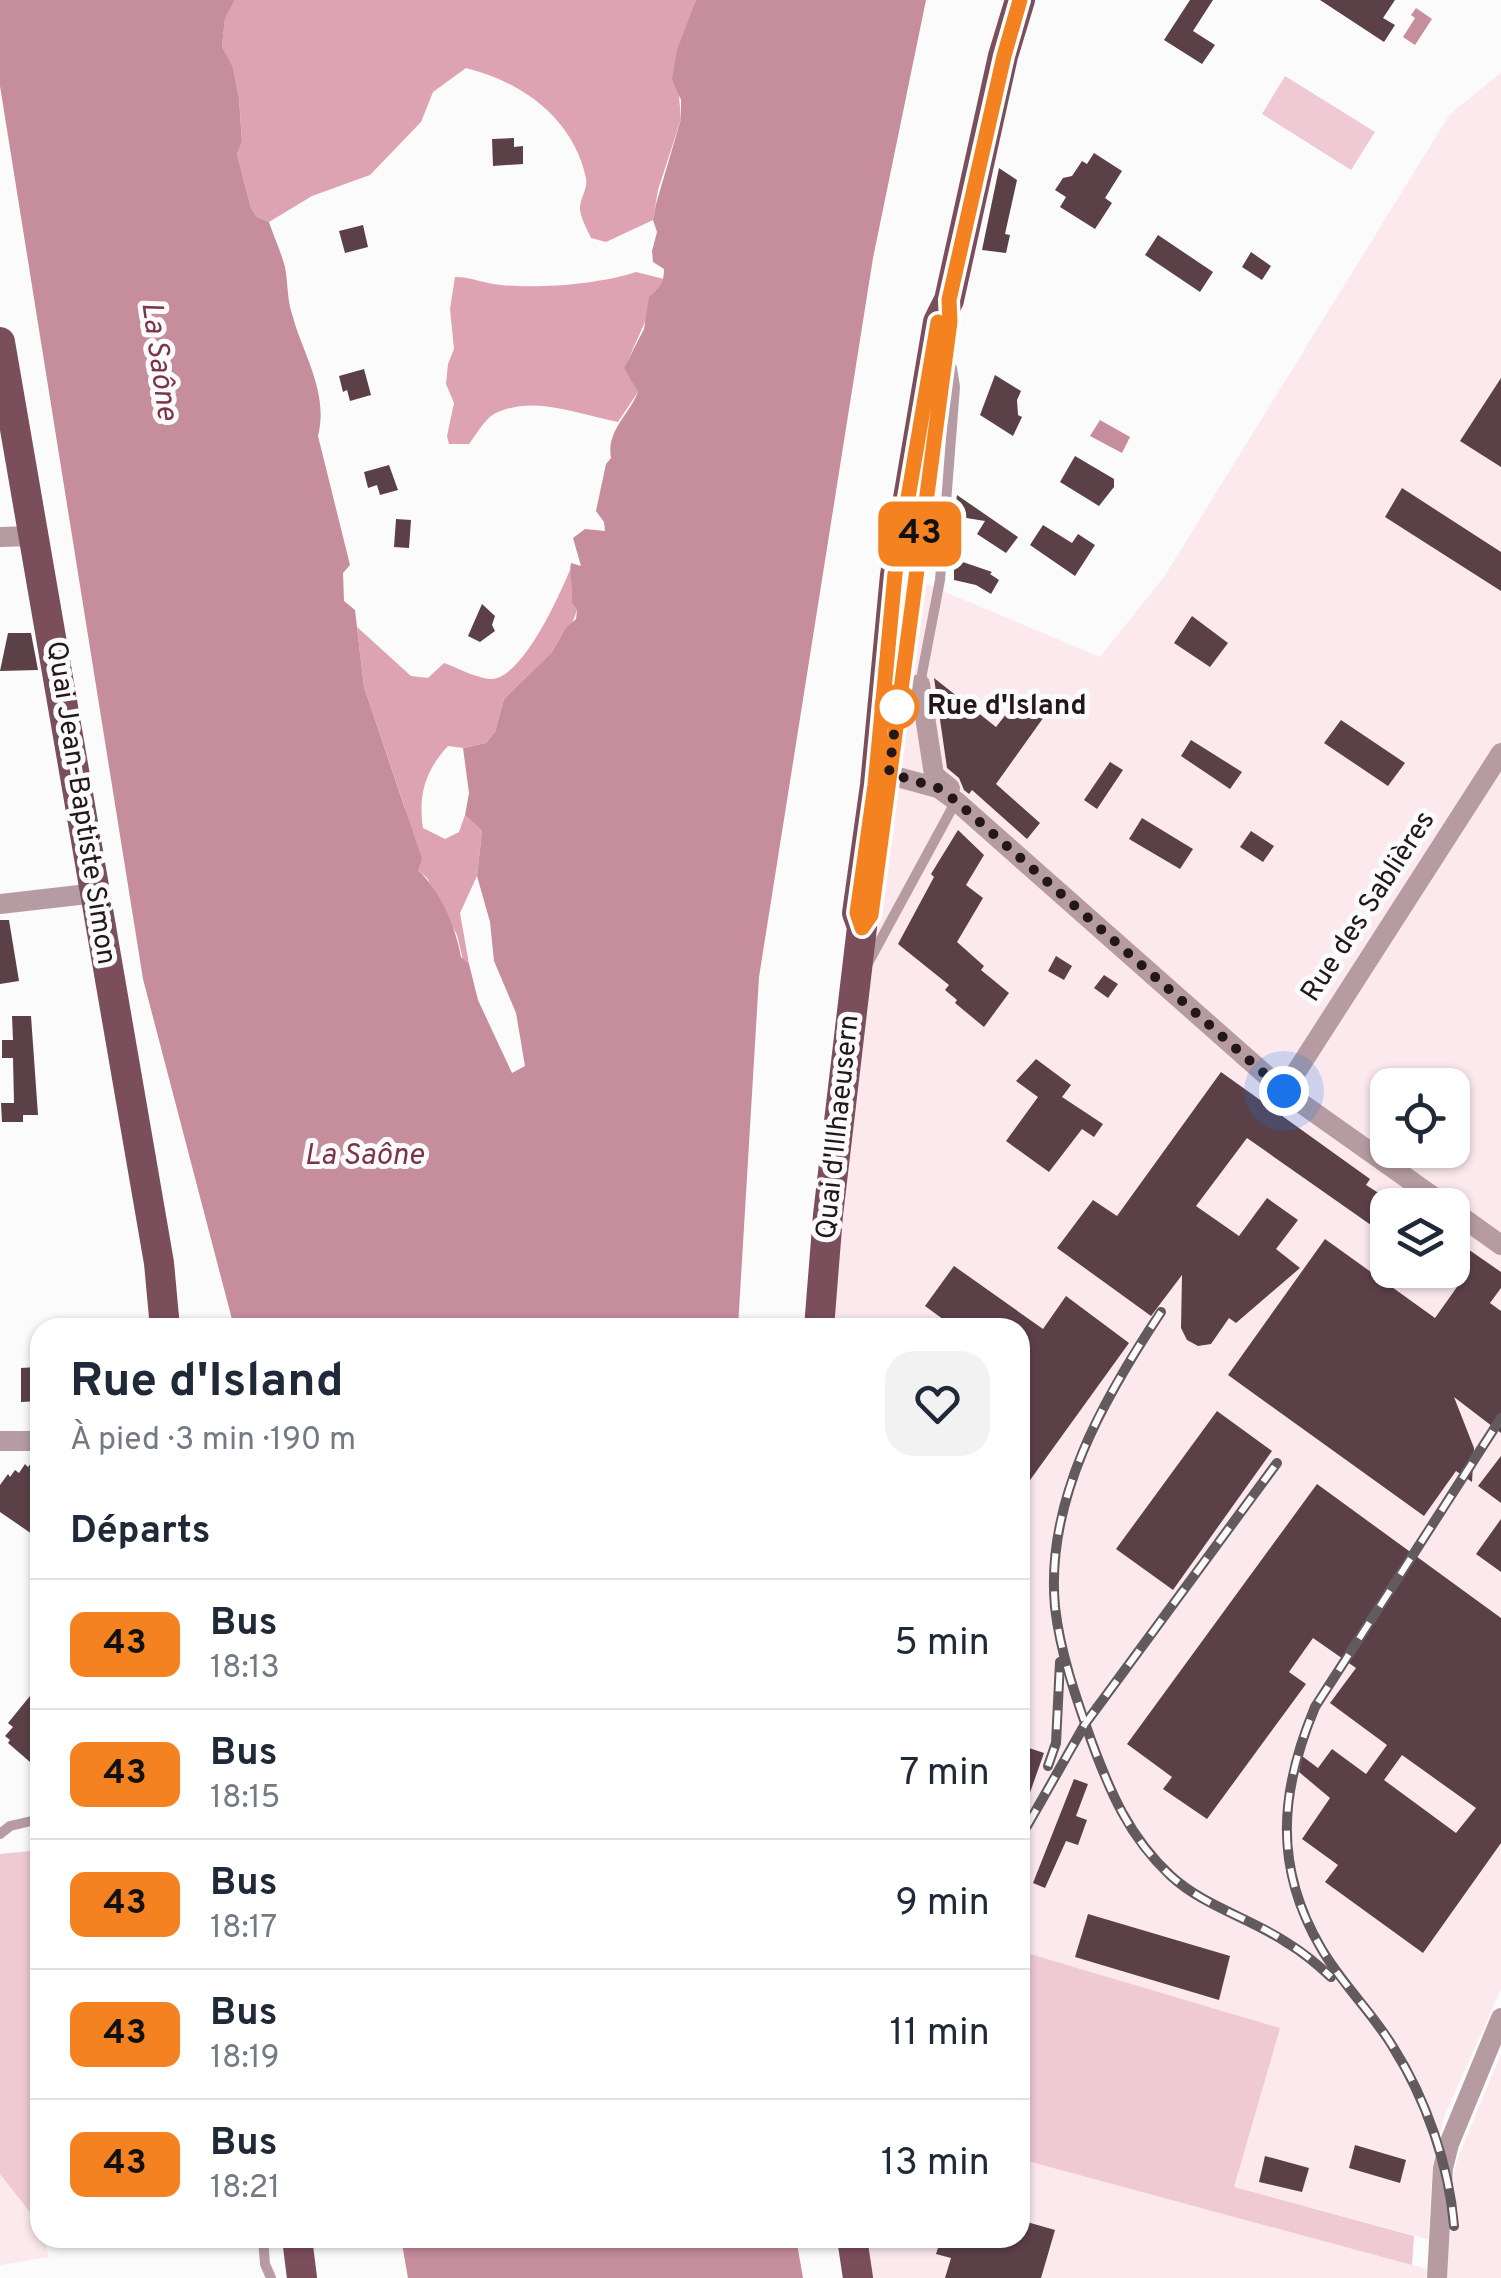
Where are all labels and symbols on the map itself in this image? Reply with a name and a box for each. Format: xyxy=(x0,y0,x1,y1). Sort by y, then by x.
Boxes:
water label: La Saône xyxy=(131,299,185,423)
line badge: 43 xyxy=(875,502,965,566)
street label: Quai Jean-Baptiste Simon xyxy=(37,639,123,967)
marker: Rue d'Island xyxy=(876,686,918,728)
place label: Rue d'Island xyxy=(927,689,1087,725)
street label: Rue des Sablières xyxy=(1294,805,1444,1009)
street label: Quai d'Illhaeusern xyxy=(809,1013,869,1241)
your location xyxy=(1259,1066,1309,1116)
water label: La Saône xyxy=(304,1138,424,1175)

